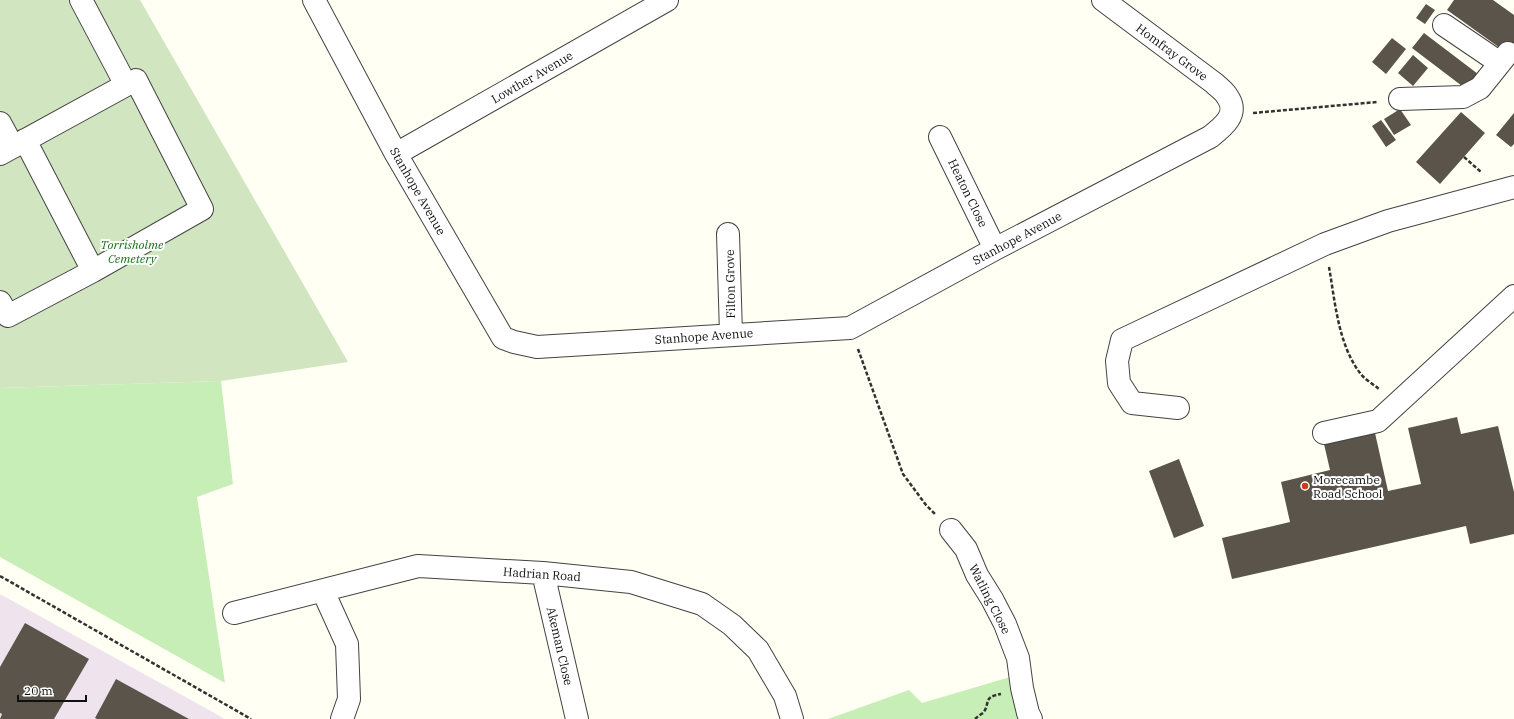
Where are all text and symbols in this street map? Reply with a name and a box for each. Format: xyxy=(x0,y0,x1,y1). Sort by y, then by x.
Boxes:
street label: Homfray Grove xyxy=(1133,20,1211,84)
street label: Lowther Avenue xyxy=(489,48,575,106)
street label: Stanhope Avenue xyxy=(387,145,449,237)
street label: Heaton Close xyxy=(945,156,991,230)
street label: Stanhope Avenue xyxy=(970,208,1064,268)
park label: Torrisholme Cemetery xyxy=(101,237,164,266)
street label: Filton Grove xyxy=(722,249,738,319)
street label: Stanhope Avenue xyxy=(654,325,754,347)
place label: Morecambe Road School xyxy=(1313,472,1383,501)
marker: Morecambe Road School xyxy=(1300,481,1310,491)
street label: Watling Close xyxy=(966,562,1014,636)
street label: Hadrian Road xyxy=(503,564,581,584)
street label: Akeman Close xyxy=(544,605,576,687)
scale bar xyxy=(18,677,86,703)
text: 20 m xyxy=(24,683,53,698)

